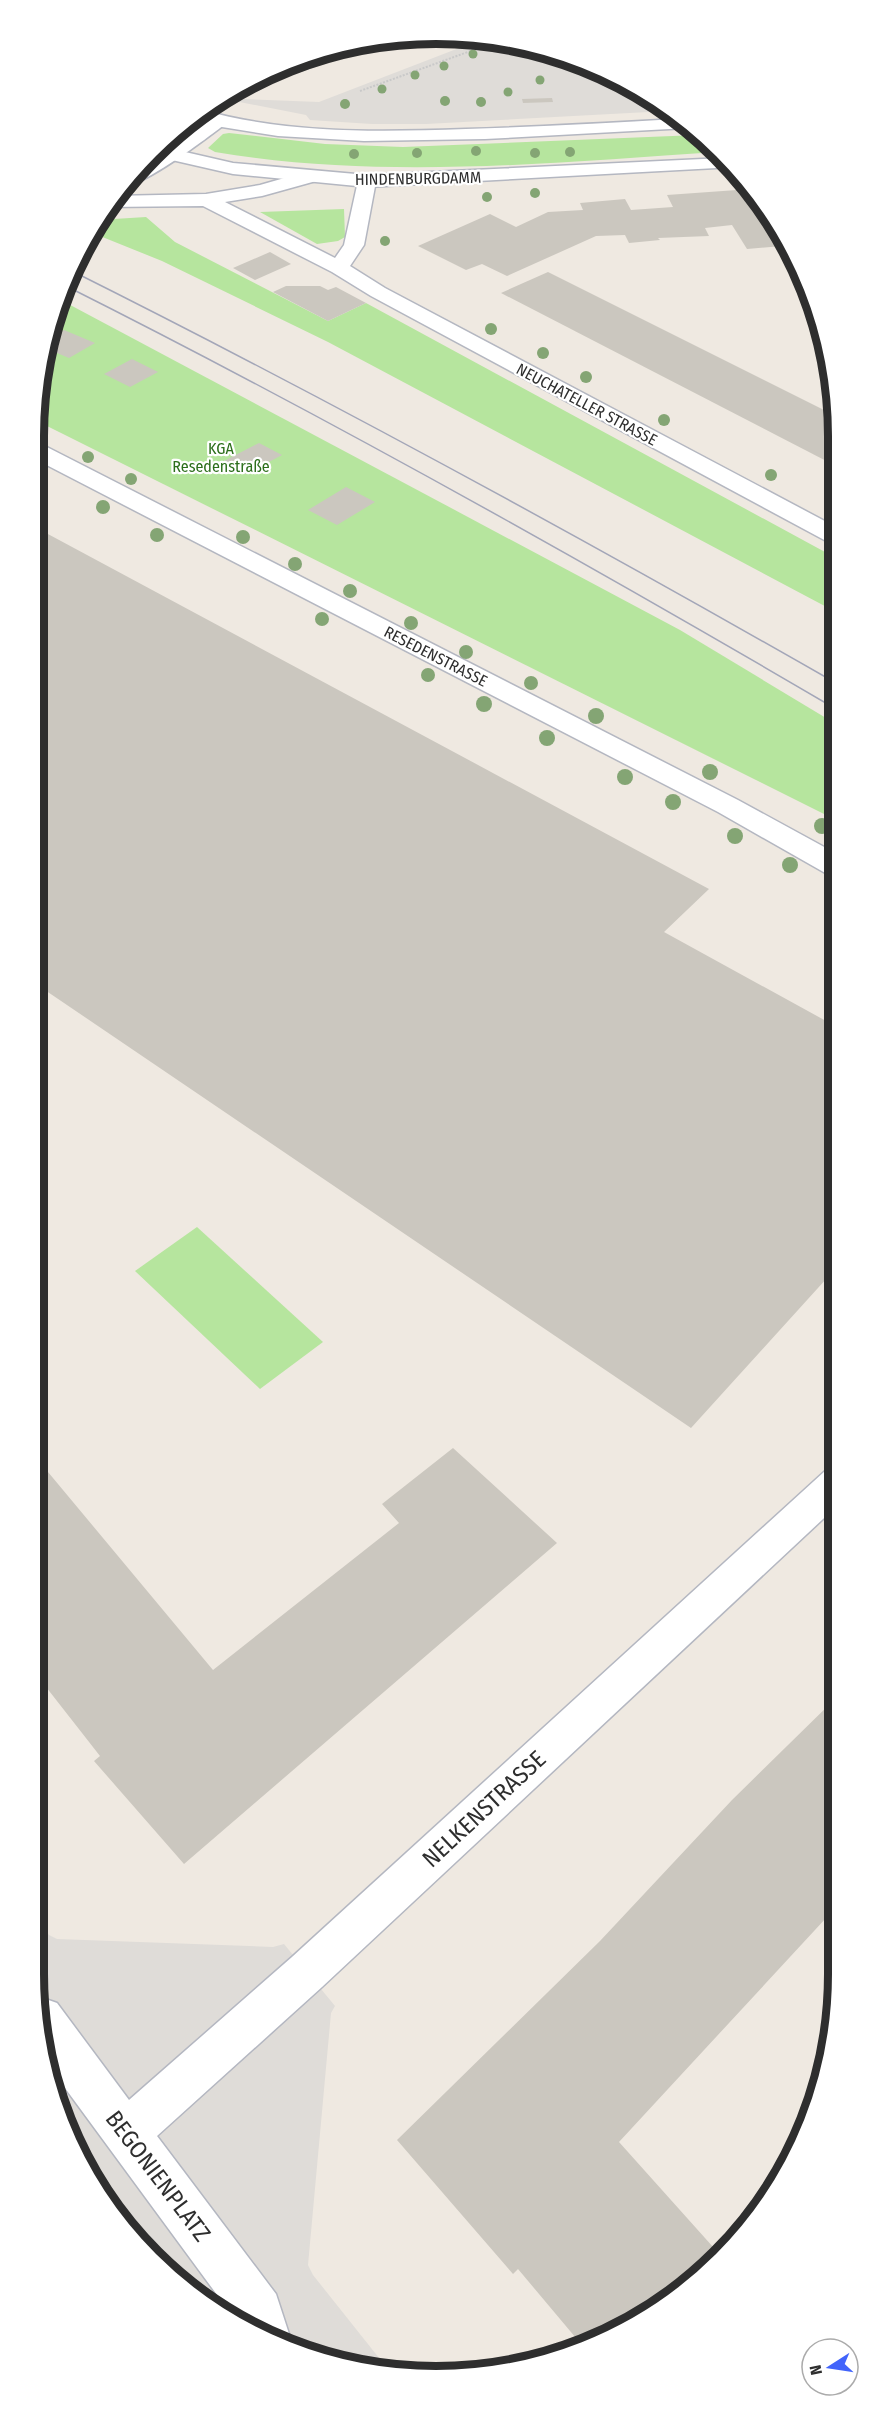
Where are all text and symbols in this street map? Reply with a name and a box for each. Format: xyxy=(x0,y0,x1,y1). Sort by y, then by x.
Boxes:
street label: HINDENBURGDAMM xyxy=(355,168,481,189)
street label: NEUCHATELLER STRASSE xyxy=(513,359,660,450)
park label: KGA Resedenstraße xyxy=(172,439,270,476)
street label: RESEDENSTRASSE xyxy=(381,622,491,691)
street label: NELKENSTRASSE xyxy=(417,1745,551,1873)
street label: BEGONIENPLATZ xyxy=(100,2105,216,2247)
north arrow xyxy=(800,2337,860,2397)
text: N xyxy=(806,2363,826,2377)

